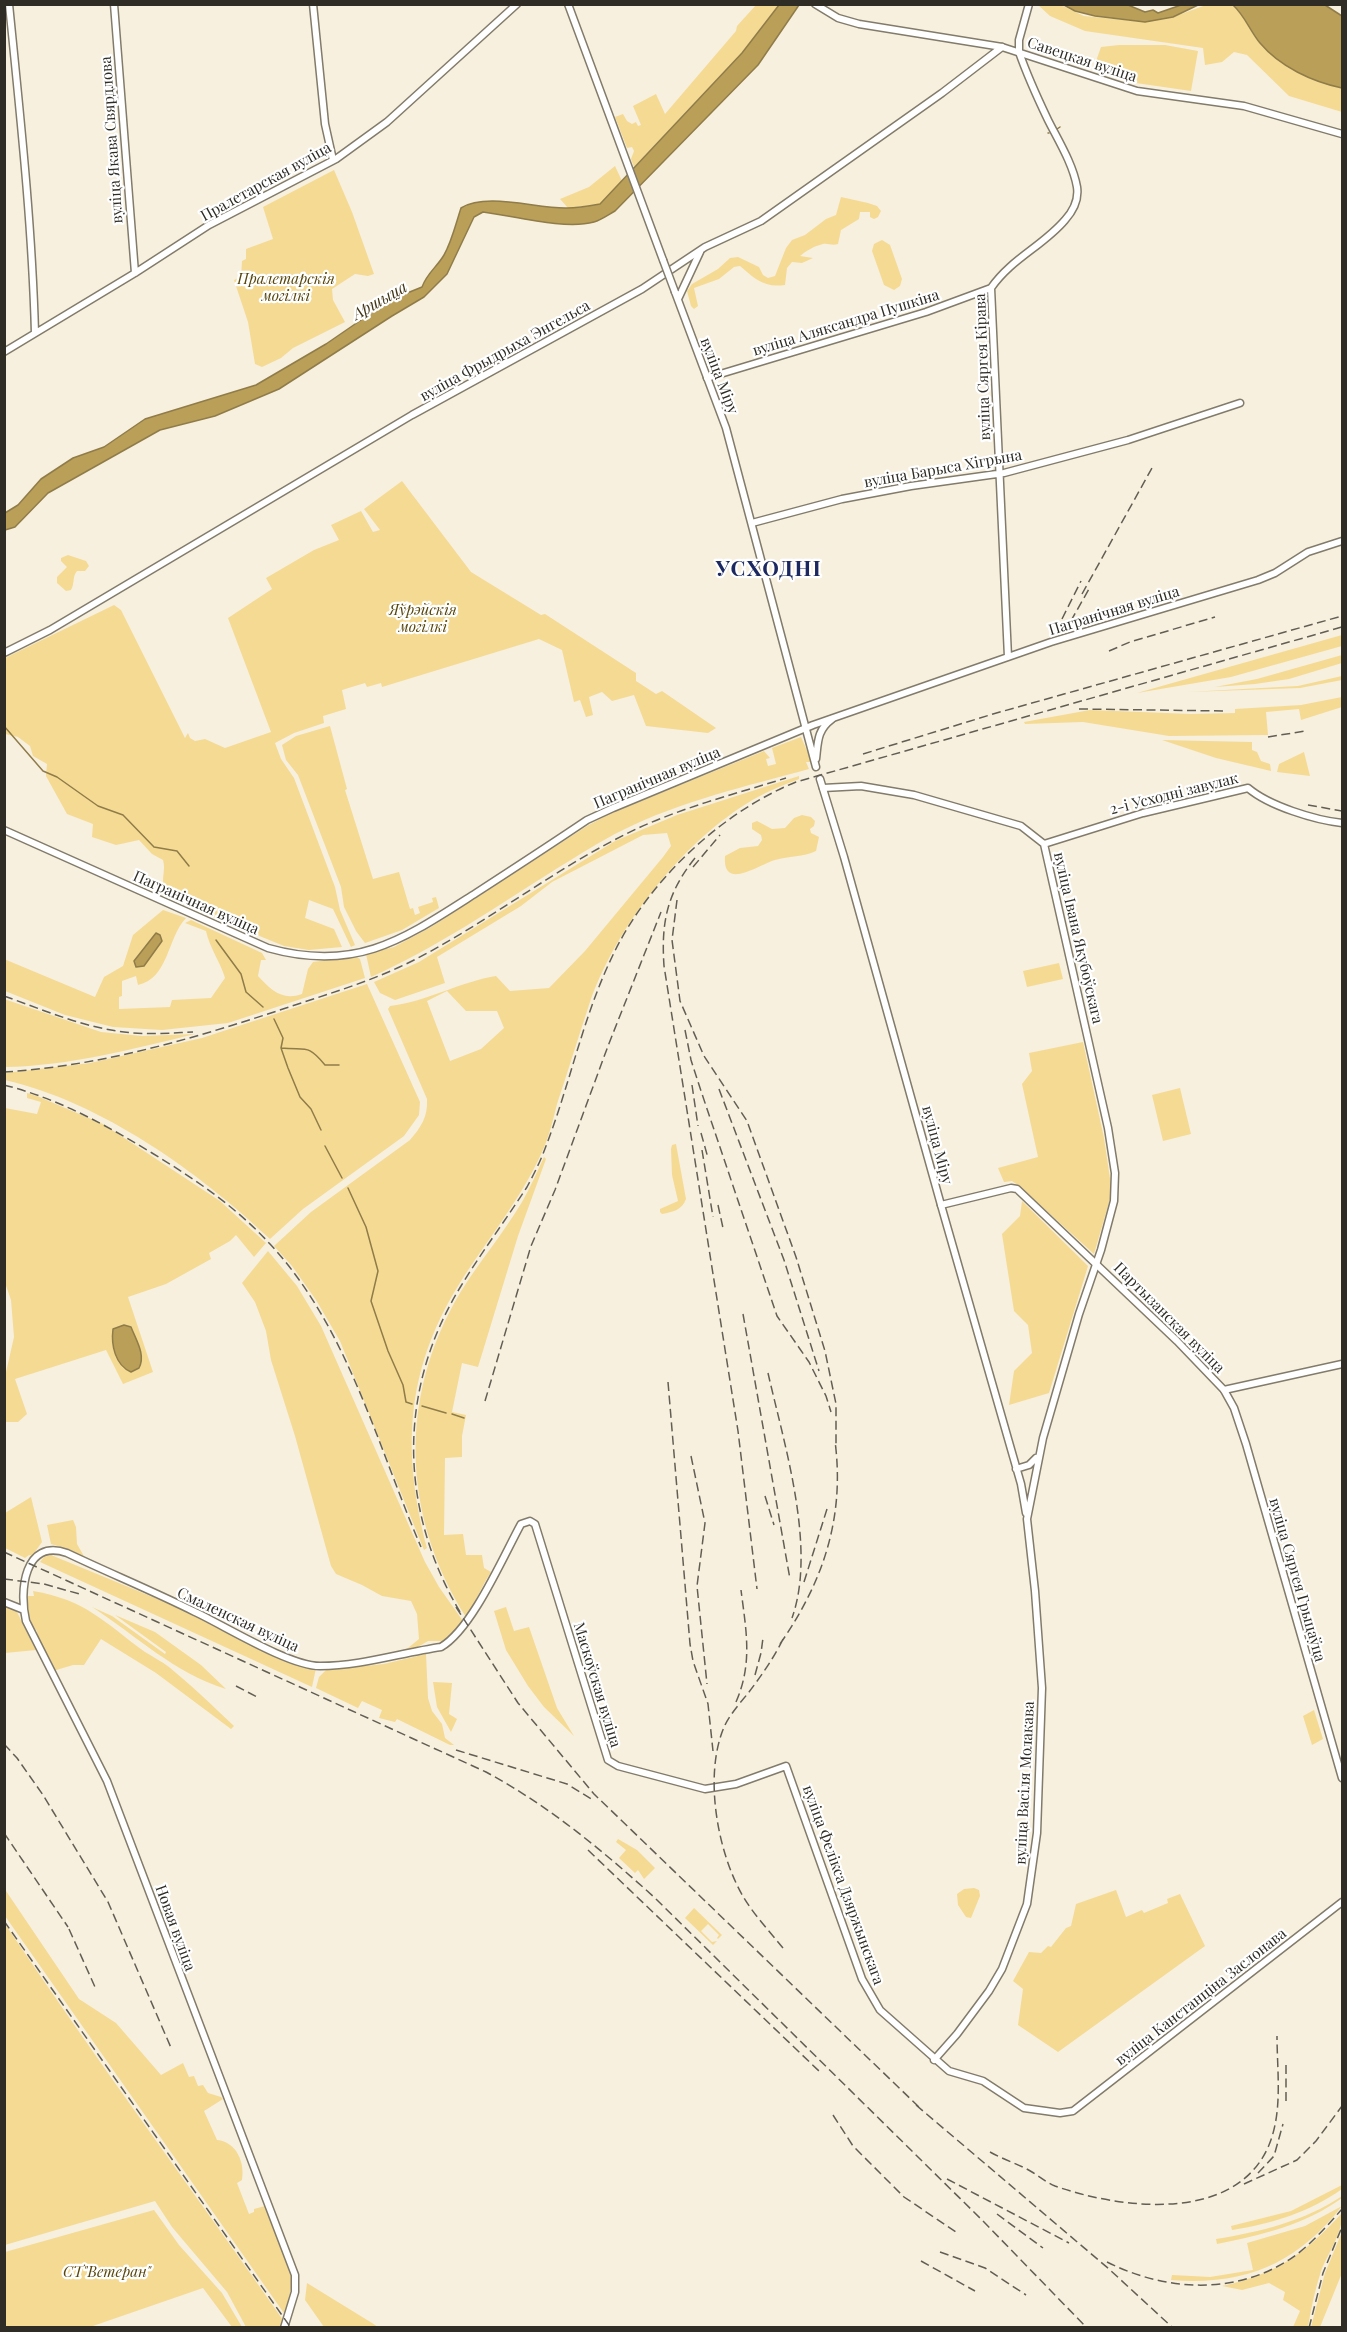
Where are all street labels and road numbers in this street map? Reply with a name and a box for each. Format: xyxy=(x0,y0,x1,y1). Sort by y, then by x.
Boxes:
street label: Савецкая вуліца xyxy=(1025,34,1139,86)
street label: вуліца Якава Свярдлова xyxy=(97,56,127,224)
street label: Пралетарская вуліца xyxy=(198,139,334,225)
street label: вуліца Аляксандра Пушкіна xyxy=(750,286,942,360)
street label: вуліца Сяргея Кірава xyxy=(971,293,995,441)
street label: вуліца Фрыдрыха Энгельса xyxy=(417,297,593,405)
street label: вуліца Міру xyxy=(696,335,742,417)
street label: вуліца Барыса Хігрына xyxy=(863,446,1023,492)
street label: Пагранічная вуліца xyxy=(1046,583,1182,639)
street label: Пагранічная вуліца xyxy=(591,743,723,813)
street label: 2-і Усходні завулак xyxy=(1108,769,1240,819)
street label: вуліца Івана Якубоўскага xyxy=(1049,850,1107,1026)
street label: Пагранічная вуліца xyxy=(130,867,262,939)
street label: вуліца Міру xyxy=(918,1104,956,1186)
street label: Партызанская вуліца xyxy=(1110,1259,1228,1377)
street label: вуліца Сяргея Грыцаўца xyxy=(1265,1496,1329,1664)
street label: Смаленская вуліца xyxy=(174,1584,302,1656)
street label: Маскоўская вуліца xyxy=(569,1620,625,1750)
street label: вуліца Васіля Молакава xyxy=(1012,1701,1038,1865)
street label: вуліца Фелікса Дзяржынскага xyxy=(798,1783,888,1987)
street label: Новая вуліца xyxy=(151,1883,199,1973)
street label: вуліца Канстанціна Заслонава xyxy=(1112,1925,1290,2069)

